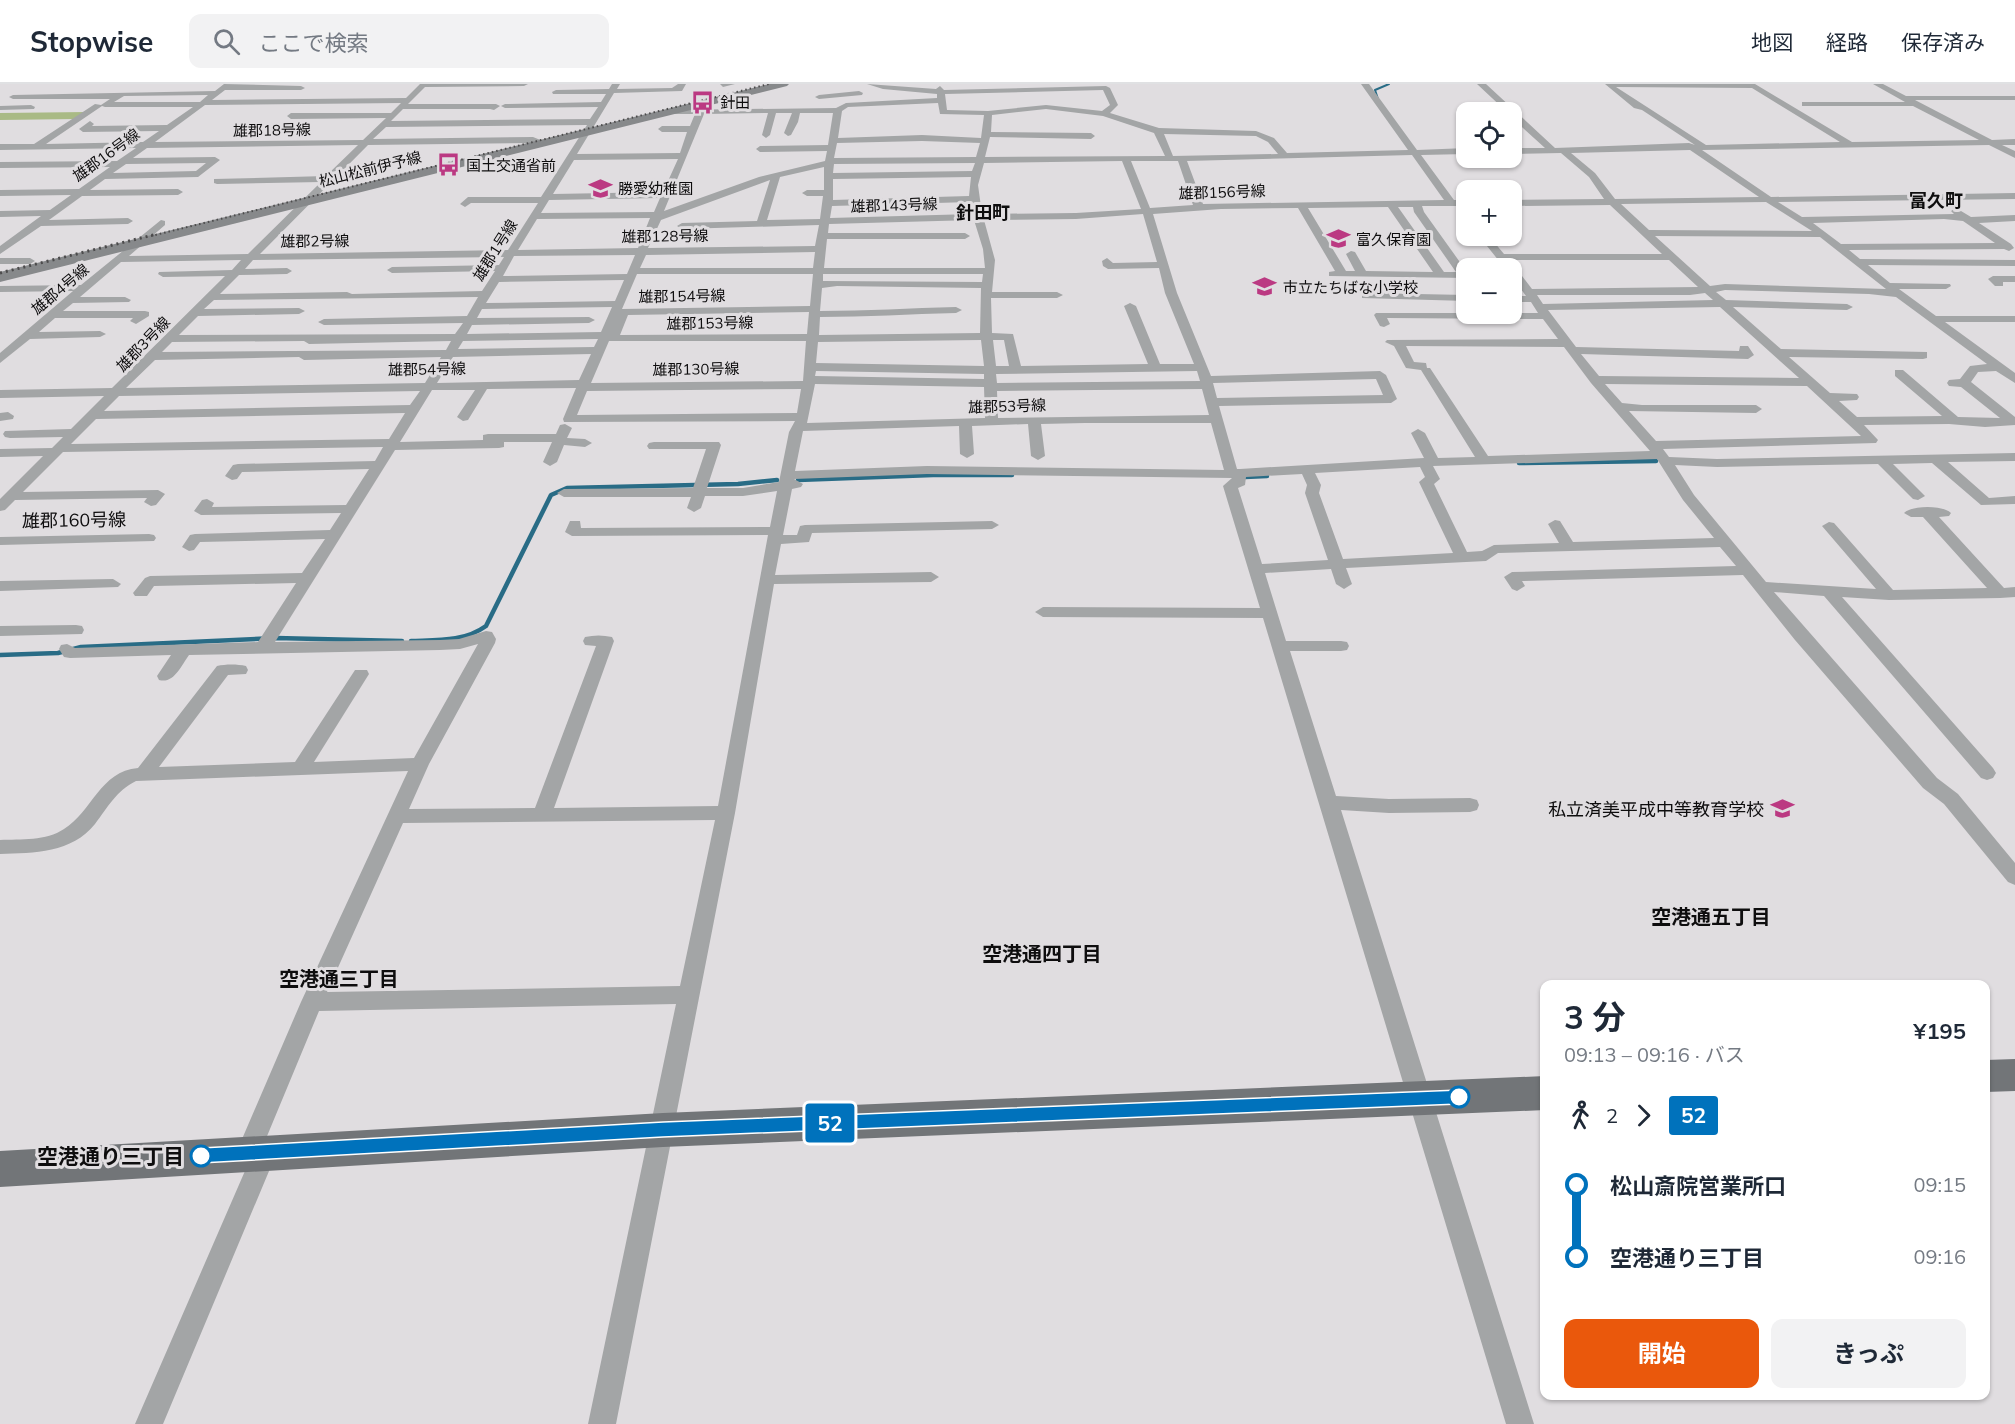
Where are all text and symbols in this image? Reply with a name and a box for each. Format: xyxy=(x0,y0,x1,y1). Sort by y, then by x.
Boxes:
search box xyxy=(189,14,609,68)
text: Stopwise xyxy=(30,24,153,59)
icon: search xyxy=(210,25,243,58)
text: ここで検索 xyxy=(258,29,368,57)
text: 地図 xyxy=(1751,29,1793,55)
text: 経路 xyxy=(1826,29,1868,55)
text: 保存済み xyxy=(1901,29,1985,55)
bus stop icon: 針田 xyxy=(689,89,715,115)
place label: 針田 xyxy=(720,93,750,112)
map controls xyxy=(1456,102,1522,324)
button: locate xyxy=(1456,102,1522,168)
street label: 雄郡18号線 xyxy=(233,120,311,140)
street label: 雄郡16号線 xyxy=(69,124,143,186)
street label: 松山松前伊予線 xyxy=(317,147,423,191)
bus stop icon: 国土交通省前 xyxy=(435,152,461,178)
place label: 国土交通省前 xyxy=(466,156,556,175)
school or university icon: 勝愛幼稚園 xyxy=(587,175,613,201)
place label: 勝愛幼稚園 xyxy=(618,179,693,198)
button: + xyxy=(1456,180,1522,246)
street label: 雄郡156号線 xyxy=(1178,181,1266,203)
district label: 富久町 xyxy=(1909,189,1963,212)
street label: 雄郡143号線 xyxy=(850,194,938,216)
district label: 針田町 xyxy=(956,201,1010,224)
street label: 雄郡1号線 xyxy=(469,216,521,284)
street label: 雄郡128号線 xyxy=(621,226,709,246)
school or university icon: 富久保育園 xyxy=(1325,226,1351,252)
place label: 富久保育園 xyxy=(1356,230,1431,249)
street label: 雄郡2号線 xyxy=(280,231,350,251)
button: − xyxy=(1456,258,1522,324)
street label: 雄郡4号線 xyxy=(27,260,93,318)
school or university icon: 市立たちばな小学校 xyxy=(1252,274,1278,300)
place label: 市立たちばな小学校 xyxy=(1283,278,1418,297)
street label: 雄郡154号線 xyxy=(638,286,726,306)
street label: 雄郡3号線 xyxy=(112,313,174,375)
street label: 雄郡153号線 xyxy=(666,313,754,333)
street label: 雄郡54号線 xyxy=(388,359,466,379)
street label: 雄郡130号線 xyxy=(652,359,740,379)
street label: 雄郡53号線 xyxy=(968,395,1046,417)
street label: 雄郡160号線 xyxy=(22,508,126,532)
school or university icon: 私立済美平成中等教育学校 xyxy=(1769,796,1795,822)
place label: 私立済美平成中等教育学校 xyxy=(1548,798,1764,821)
district label: 空港通五丁目 xyxy=(1651,904,1771,929)
district label: 空港通四丁目 xyxy=(982,941,1102,966)
district label: 空港通三丁目 xyxy=(279,966,399,991)
text: 3 分 xyxy=(1564,996,1626,1037)
text: ¥195 xyxy=(1913,1017,1966,1045)
text: 09:13 – 09:16 · バス xyxy=(1564,1042,1745,1067)
unlabelled marker xyxy=(1448,1086,1470,1108)
icon: walk xyxy=(1564,1099,1597,1132)
icon: forward xyxy=(1627,1099,1660,1132)
text: 52 xyxy=(1681,1102,1706,1128)
text: 2 xyxy=(1606,1103,1618,1128)
line badge: 52 xyxy=(803,1104,857,1142)
text: 52 xyxy=(817,1110,843,1136)
place label: 空港通り三丁目 xyxy=(37,1143,184,1169)
marker: 空港通り三丁目 xyxy=(190,1145,212,1167)
text: 松山斎院営業所口 xyxy=(1610,1172,1786,1200)
text: 09:15 xyxy=(1913,1172,1966,1197)
text: 空港通り三丁目 xyxy=(1610,1244,1764,1272)
text: 09:16 xyxy=(1913,1244,1966,1269)
button: 開始 xyxy=(1564,1319,1759,1388)
button: きっぷ xyxy=(1771,1319,1966,1388)

